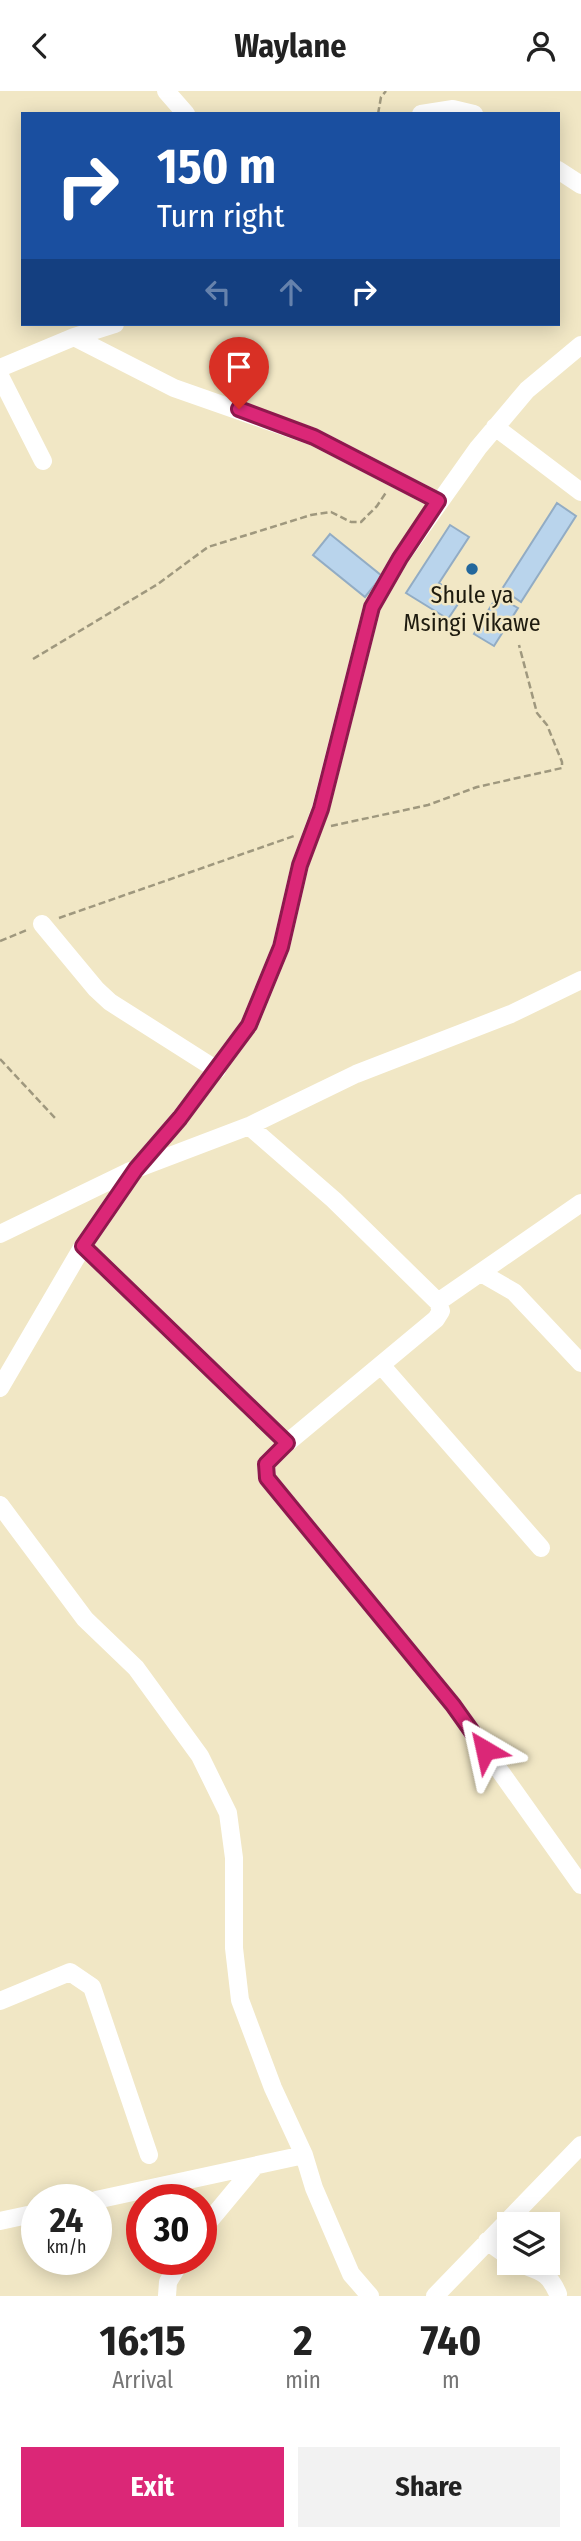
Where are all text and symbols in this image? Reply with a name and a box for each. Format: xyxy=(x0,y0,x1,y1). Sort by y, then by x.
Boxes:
icon: back xyxy=(21,27,59,65)
text: Waylane xyxy=(235,27,346,65)
icon: person xyxy=(522,27,560,65)
text: 150 m xyxy=(157,137,276,196)
icon: right xyxy=(42,140,133,231)
text: Turn right xyxy=(157,197,284,235)
icon: left xyxy=(199,273,237,311)
icon: ahead xyxy=(272,273,310,311)
icon: right xyxy=(345,273,383,311)
pin xyxy=(209,337,269,409)
icon: arrive xyxy=(220,348,258,386)
marker: Shule ya Msingi Vikawe xyxy=(464,561,480,577)
place label: Shule ya Msingi Vikawe xyxy=(403,581,541,637)
position arrow xyxy=(448,1713,522,1787)
speed limit sign: 30 xyxy=(126,2184,217,2275)
text: 24 xyxy=(50,2199,83,2241)
map controls xyxy=(497,2212,560,2275)
button: layers xyxy=(497,2212,560,2275)
text: km/h xyxy=(46,2236,87,2258)
text: 16:15 xyxy=(99,2316,186,2366)
text: 2 xyxy=(293,2316,313,2366)
text: 740 xyxy=(420,2316,482,2366)
text: Arrival xyxy=(112,2366,173,2394)
text: min xyxy=(285,2366,321,2394)
text: m xyxy=(442,2366,460,2394)
button: Exit xyxy=(21,2447,284,2527)
button: Share xyxy=(298,2447,560,2527)

